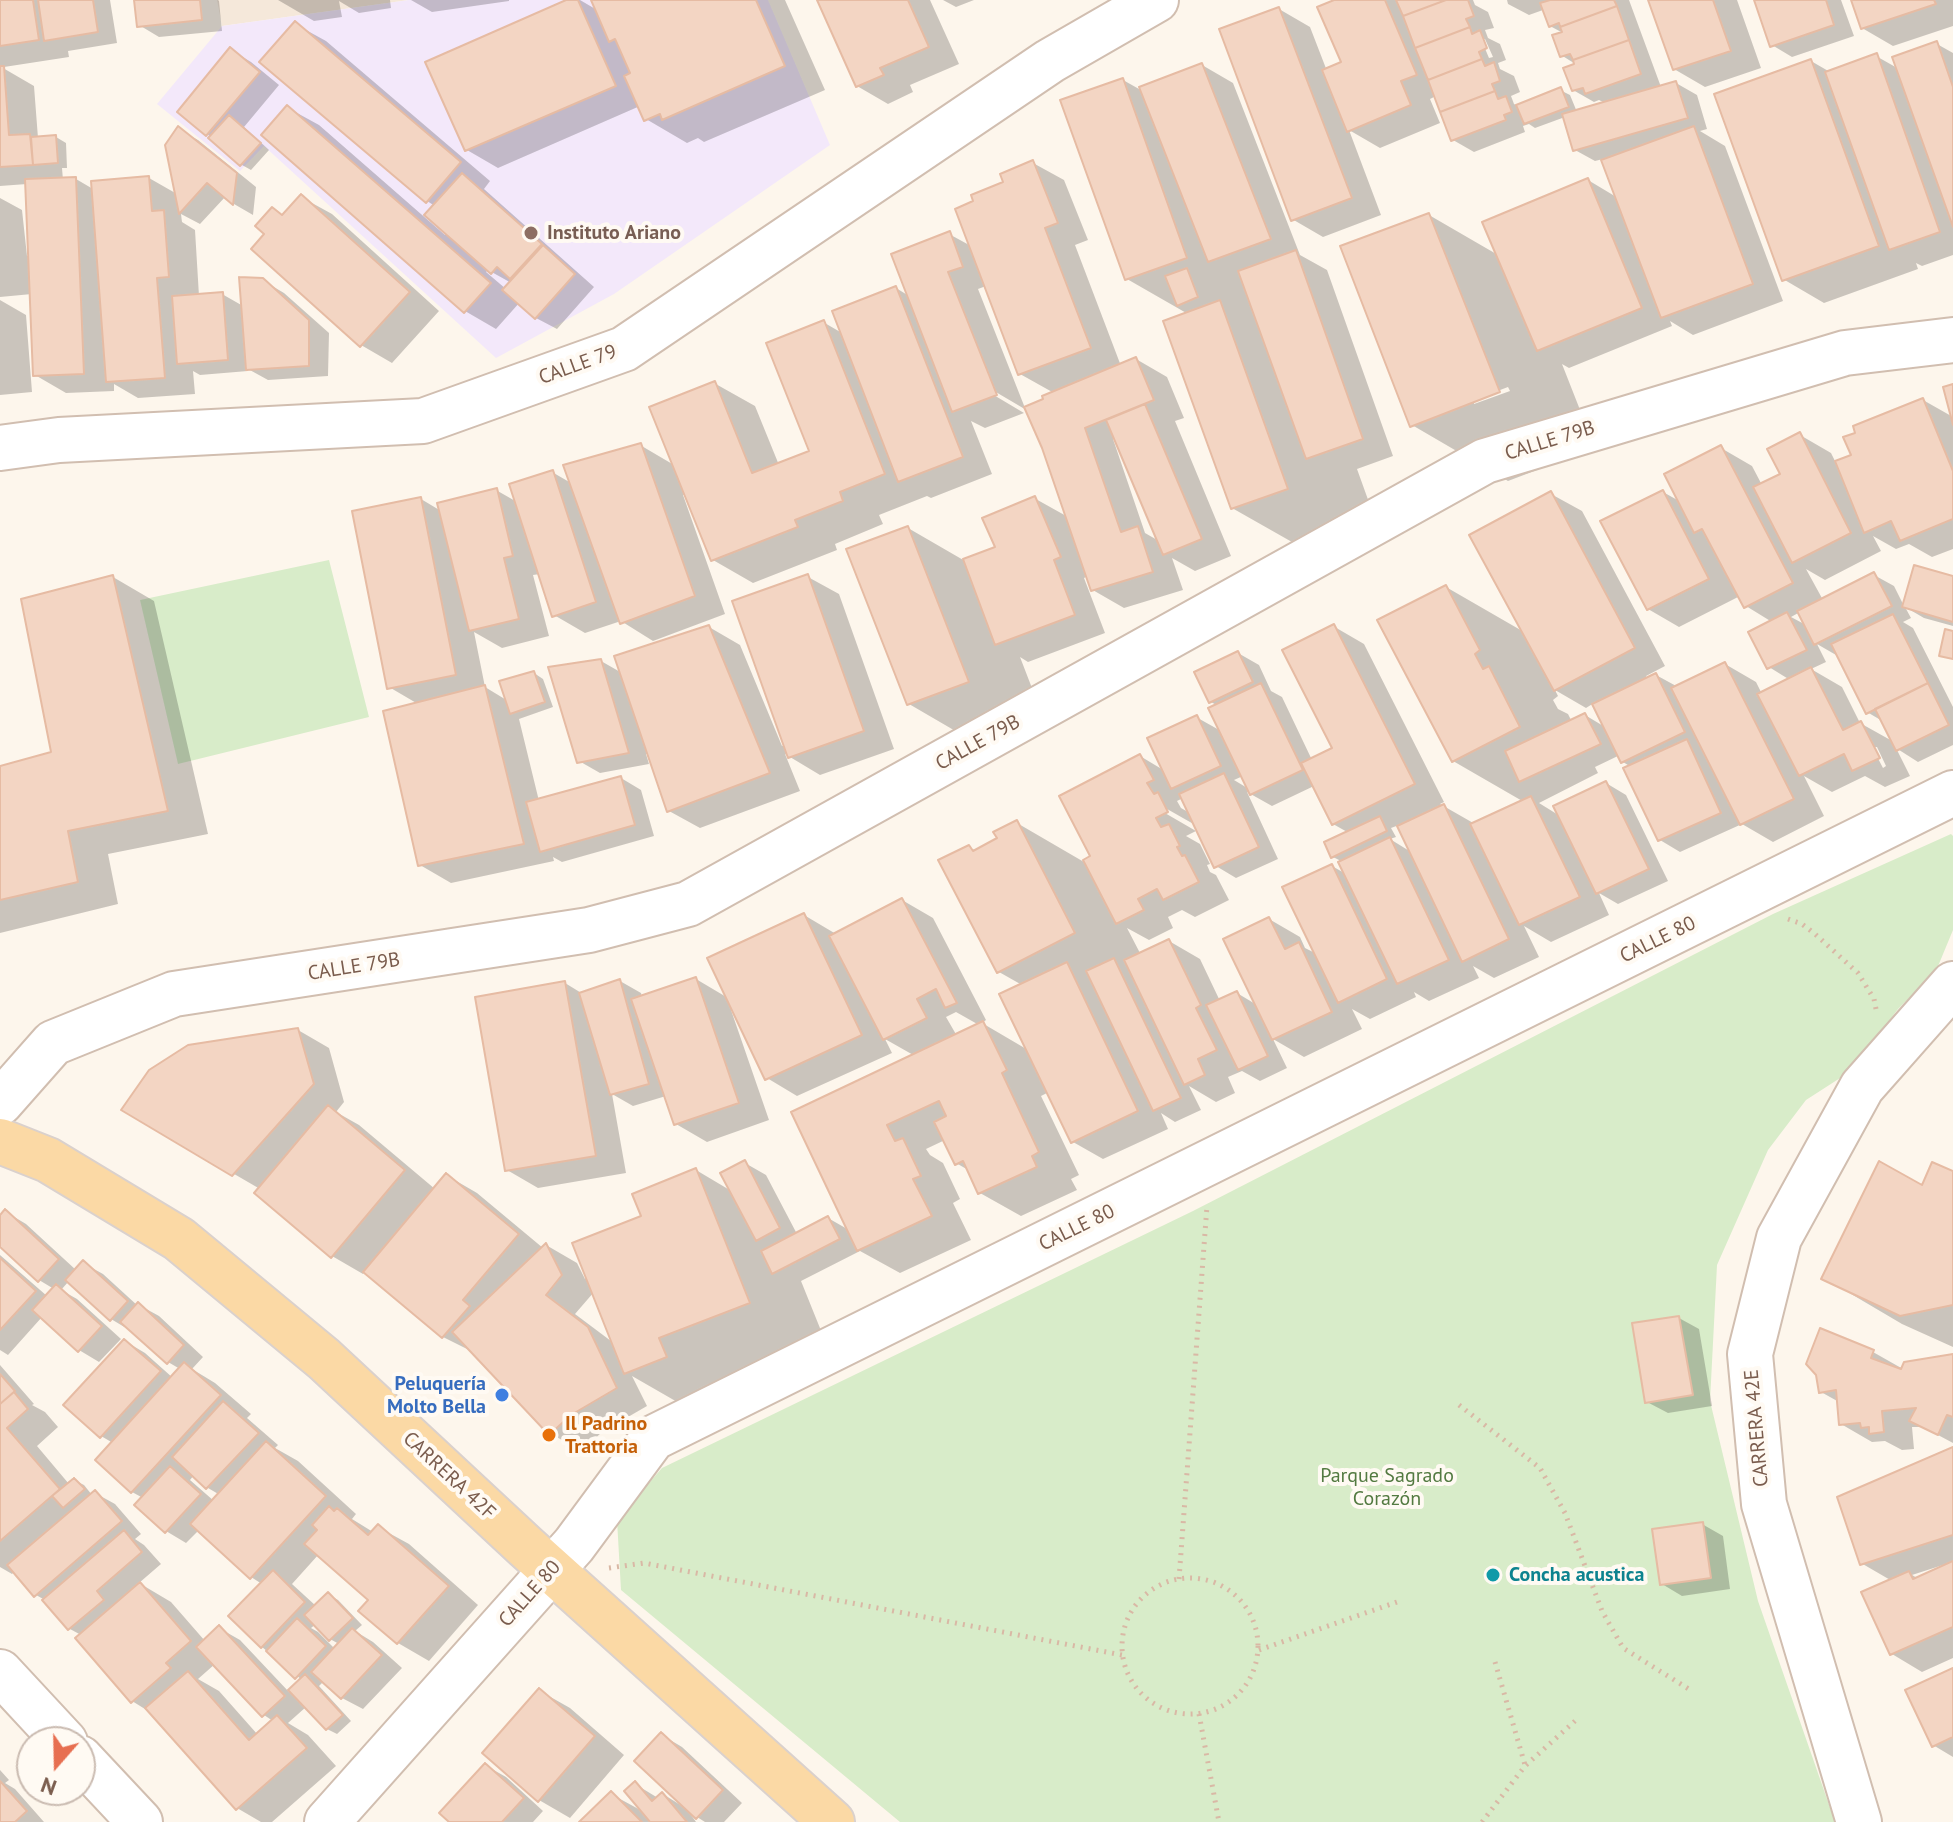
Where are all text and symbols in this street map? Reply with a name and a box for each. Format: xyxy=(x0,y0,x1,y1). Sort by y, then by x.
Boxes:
place label: Instituto Ariano xyxy=(547,221,681,245)
marker: Instituto Ariano xyxy=(522,224,540,242)
street label: CALLE 79 xyxy=(536,340,620,390)
street label: CALLE 79B xyxy=(1502,416,1598,466)
street label: CALLE 79B xyxy=(932,710,1024,776)
street label: CALLE 80 xyxy=(1616,911,1700,969)
street label: CALLE 79B xyxy=(306,948,402,986)
street label: CALLE 80 xyxy=(1035,1199,1119,1257)
street label: CARRERA 42E xyxy=(1740,1368,1774,1488)
place label: Peluquería Molto Bella xyxy=(387,1372,486,1419)
marker: Peluquería Molto Bella xyxy=(493,1386,511,1404)
place label: Il Padrino Trattoria xyxy=(565,1412,647,1459)
marker: Il Padrino Trattoria xyxy=(540,1426,558,1444)
street label: CARRERA 42F xyxy=(398,1427,500,1525)
park label: Parque Sagrado Corazón xyxy=(1320,1464,1454,1511)
street label: CALLE 80 xyxy=(494,1556,566,1632)
place label: Concha acustica xyxy=(1509,1563,1644,1587)
marker: Concha acustica xyxy=(1484,1566,1502,1584)
north arrow xyxy=(16,1726,96,1806)
text: N xyxy=(37,1771,60,1802)

